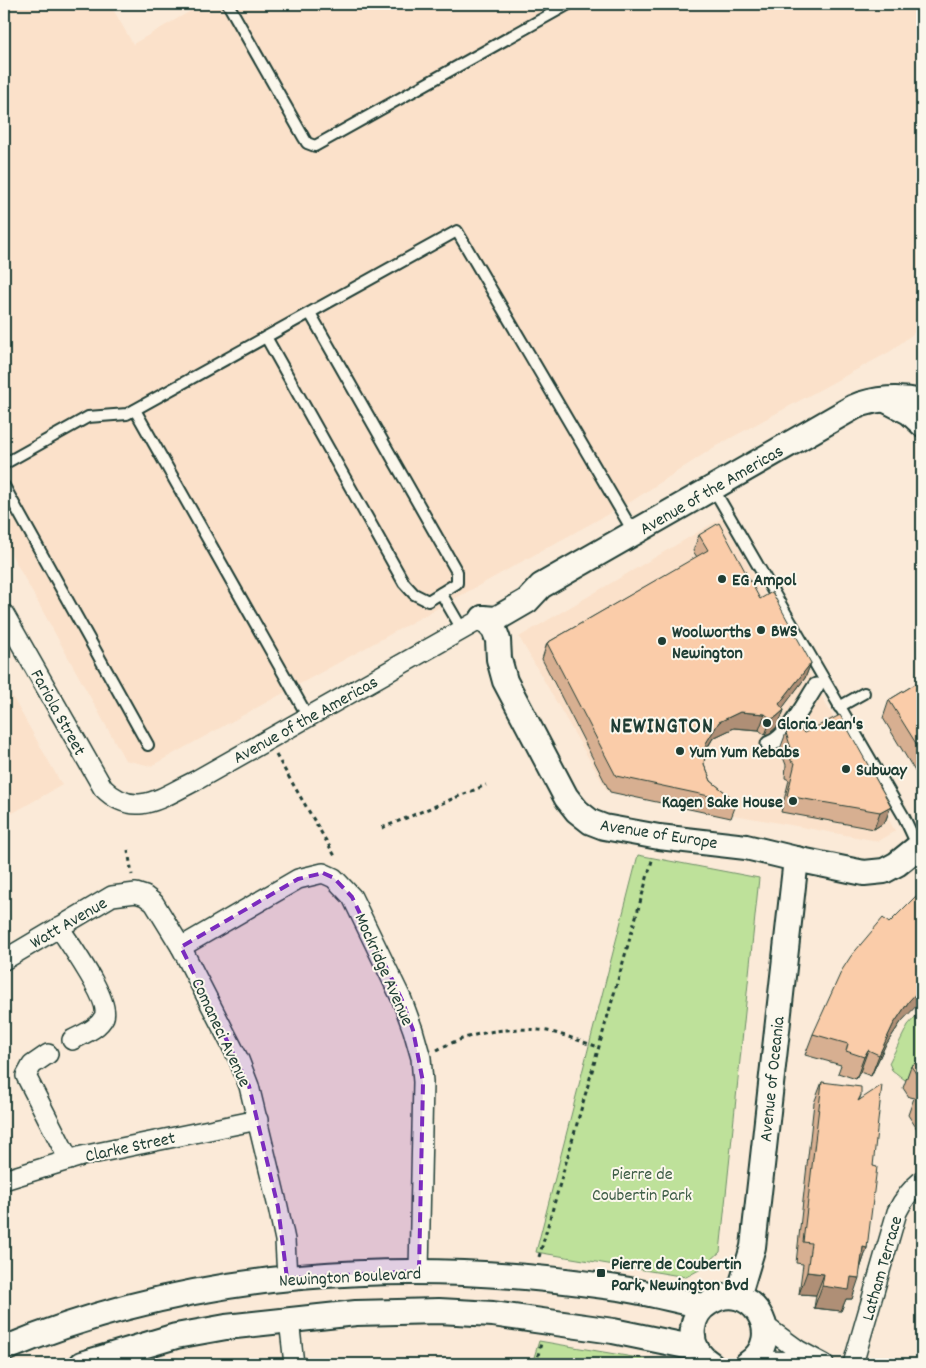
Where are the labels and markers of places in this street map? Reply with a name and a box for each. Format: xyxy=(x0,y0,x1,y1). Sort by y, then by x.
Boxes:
place label: EG Ampol xyxy=(732,569,797,594)
marker: EG Ampol xyxy=(716,573,728,585)
place label: BWS xyxy=(771,620,798,645)
place label: Woolworths Newington xyxy=(672,621,752,667)
marker: BWS xyxy=(755,624,767,636)
marker: Woolworths Newington xyxy=(656,635,668,647)
place label: Gloria Jean's xyxy=(777,713,864,738)
marker: Gloria Jean's xyxy=(761,717,773,729)
place label: Yum Yum Kebabs xyxy=(689,741,800,766)
marker: Yum Yum Kebabs xyxy=(674,745,686,757)
place label: Subway xyxy=(856,759,908,784)
marker: Subway xyxy=(840,763,852,775)
place label: Kagen Sake House xyxy=(662,791,783,816)
marker: Kagen Sake House xyxy=(787,795,799,807)
place label: Pierre de Coubertin Park, Newington Bvd xyxy=(611,1253,749,1299)
marker: Pierre de Coubertin Park, Newington Bvd xyxy=(595,1267,607,1279)

